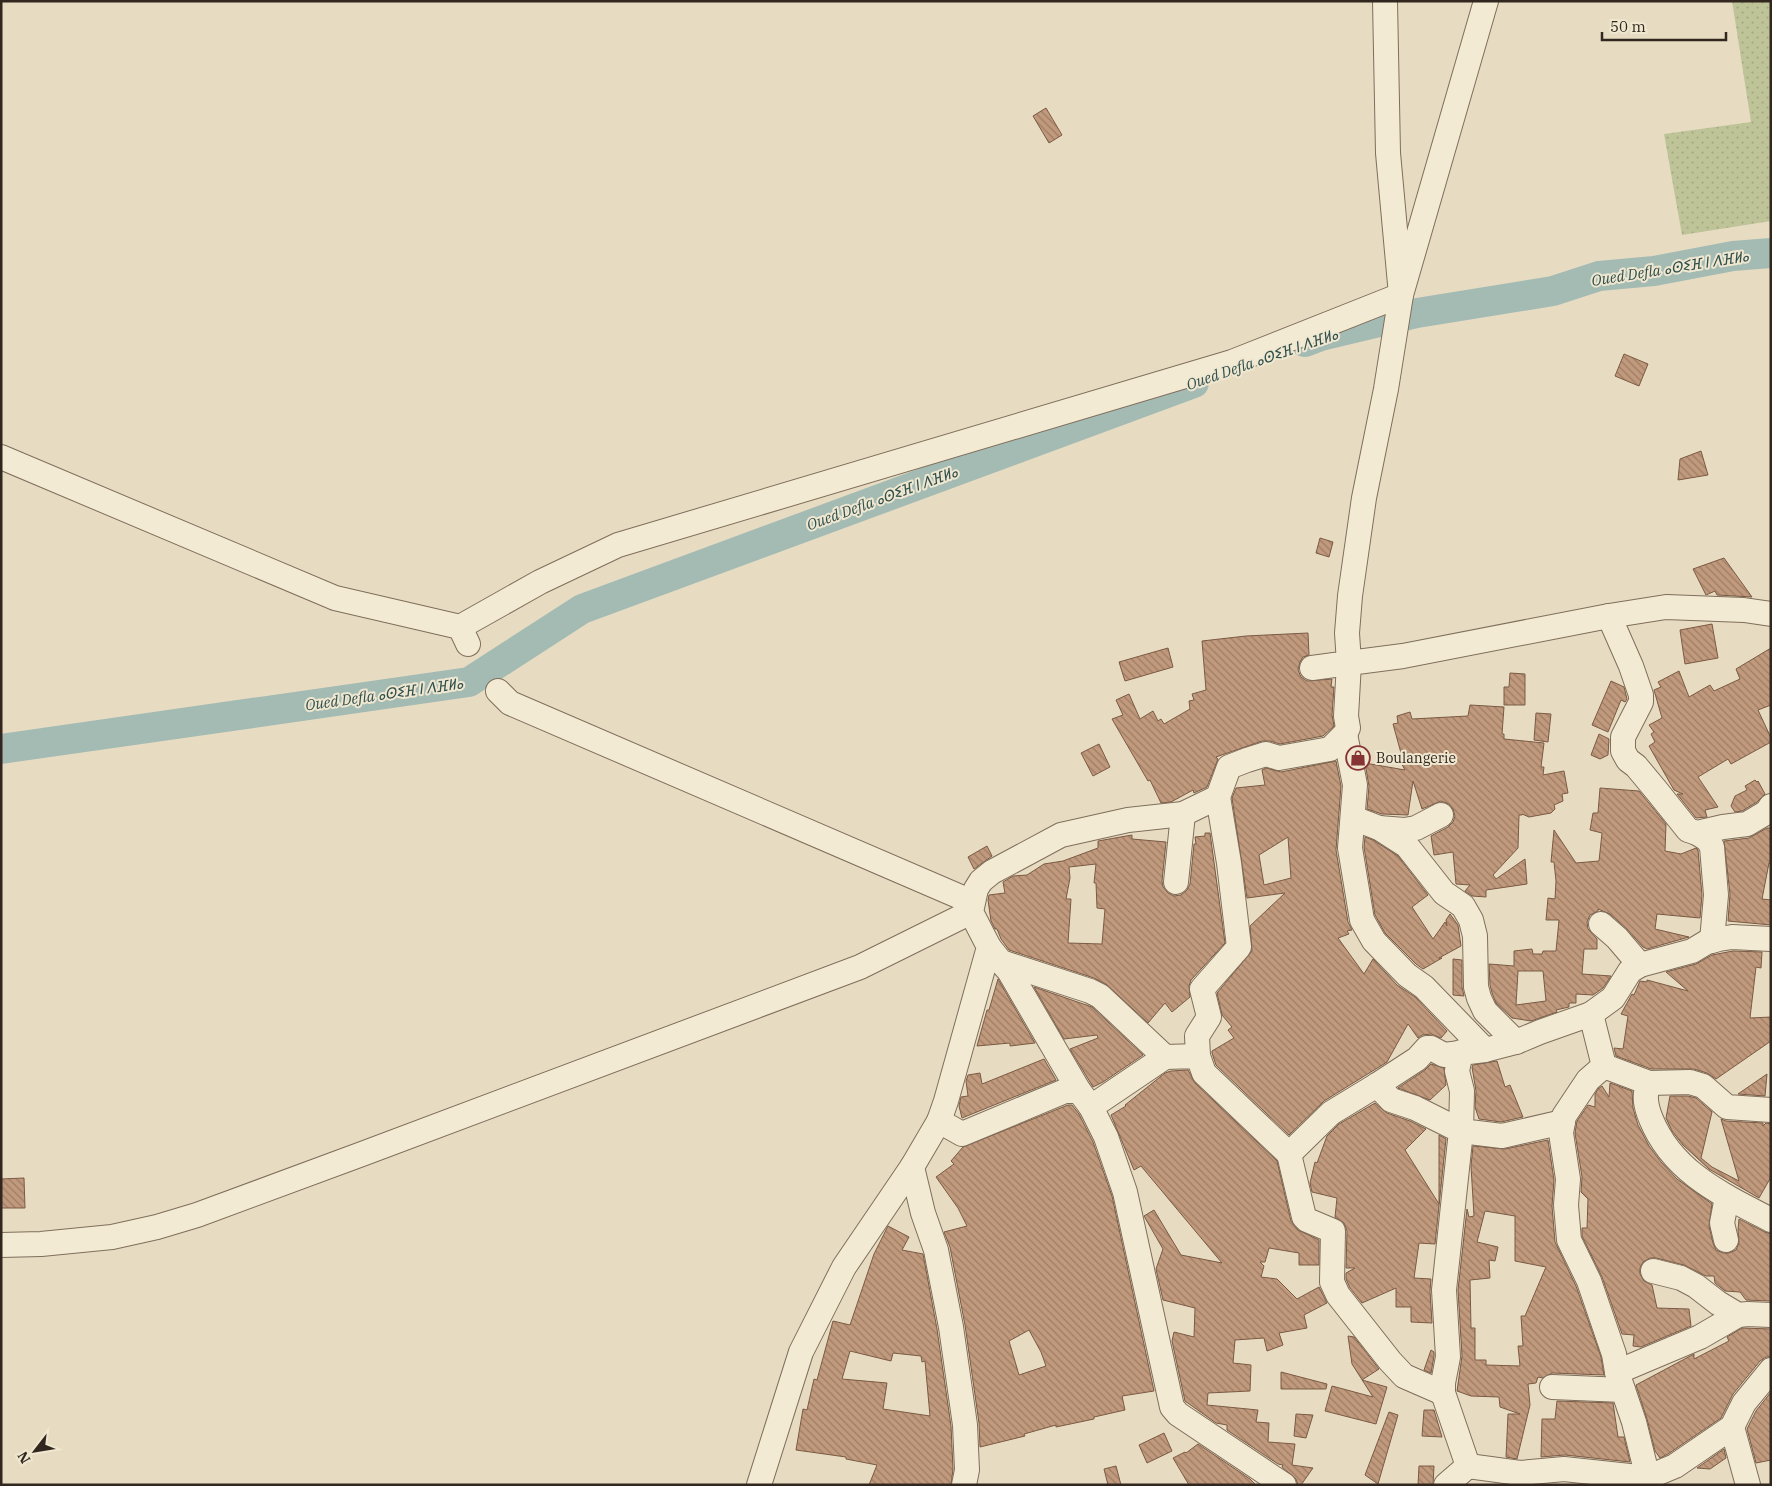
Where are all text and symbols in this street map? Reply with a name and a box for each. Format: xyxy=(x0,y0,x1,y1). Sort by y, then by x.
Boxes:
scale bar xyxy=(1602,10,1726,42)
text: 50 m xyxy=(1610,17,1646,36)
water label: Oued Defla ⴰⵙⵉⴼ ⵏ ⴷⴼⵍⴰ xyxy=(1590,246,1751,290)
water label: Oued Defla ⴰⵙⵉⴼ ⵏ ⴷⴼⵍⴰ xyxy=(1184,324,1341,394)
water label: Oued Defla ⴰⵙⵉⴼ ⵏ ⴷⴼⵍⴰ xyxy=(804,462,961,534)
water label: Oued Defla ⴰⵙⵉⴼ ⵏ ⴷⴼⵍⴰ xyxy=(304,673,465,714)
shop icon: Boulangerie xyxy=(1345,745,1371,771)
place label: Boulangerie xyxy=(1376,749,1456,767)
north arrow xyxy=(10,1426,60,1476)
text: N xyxy=(13,1448,34,1467)

